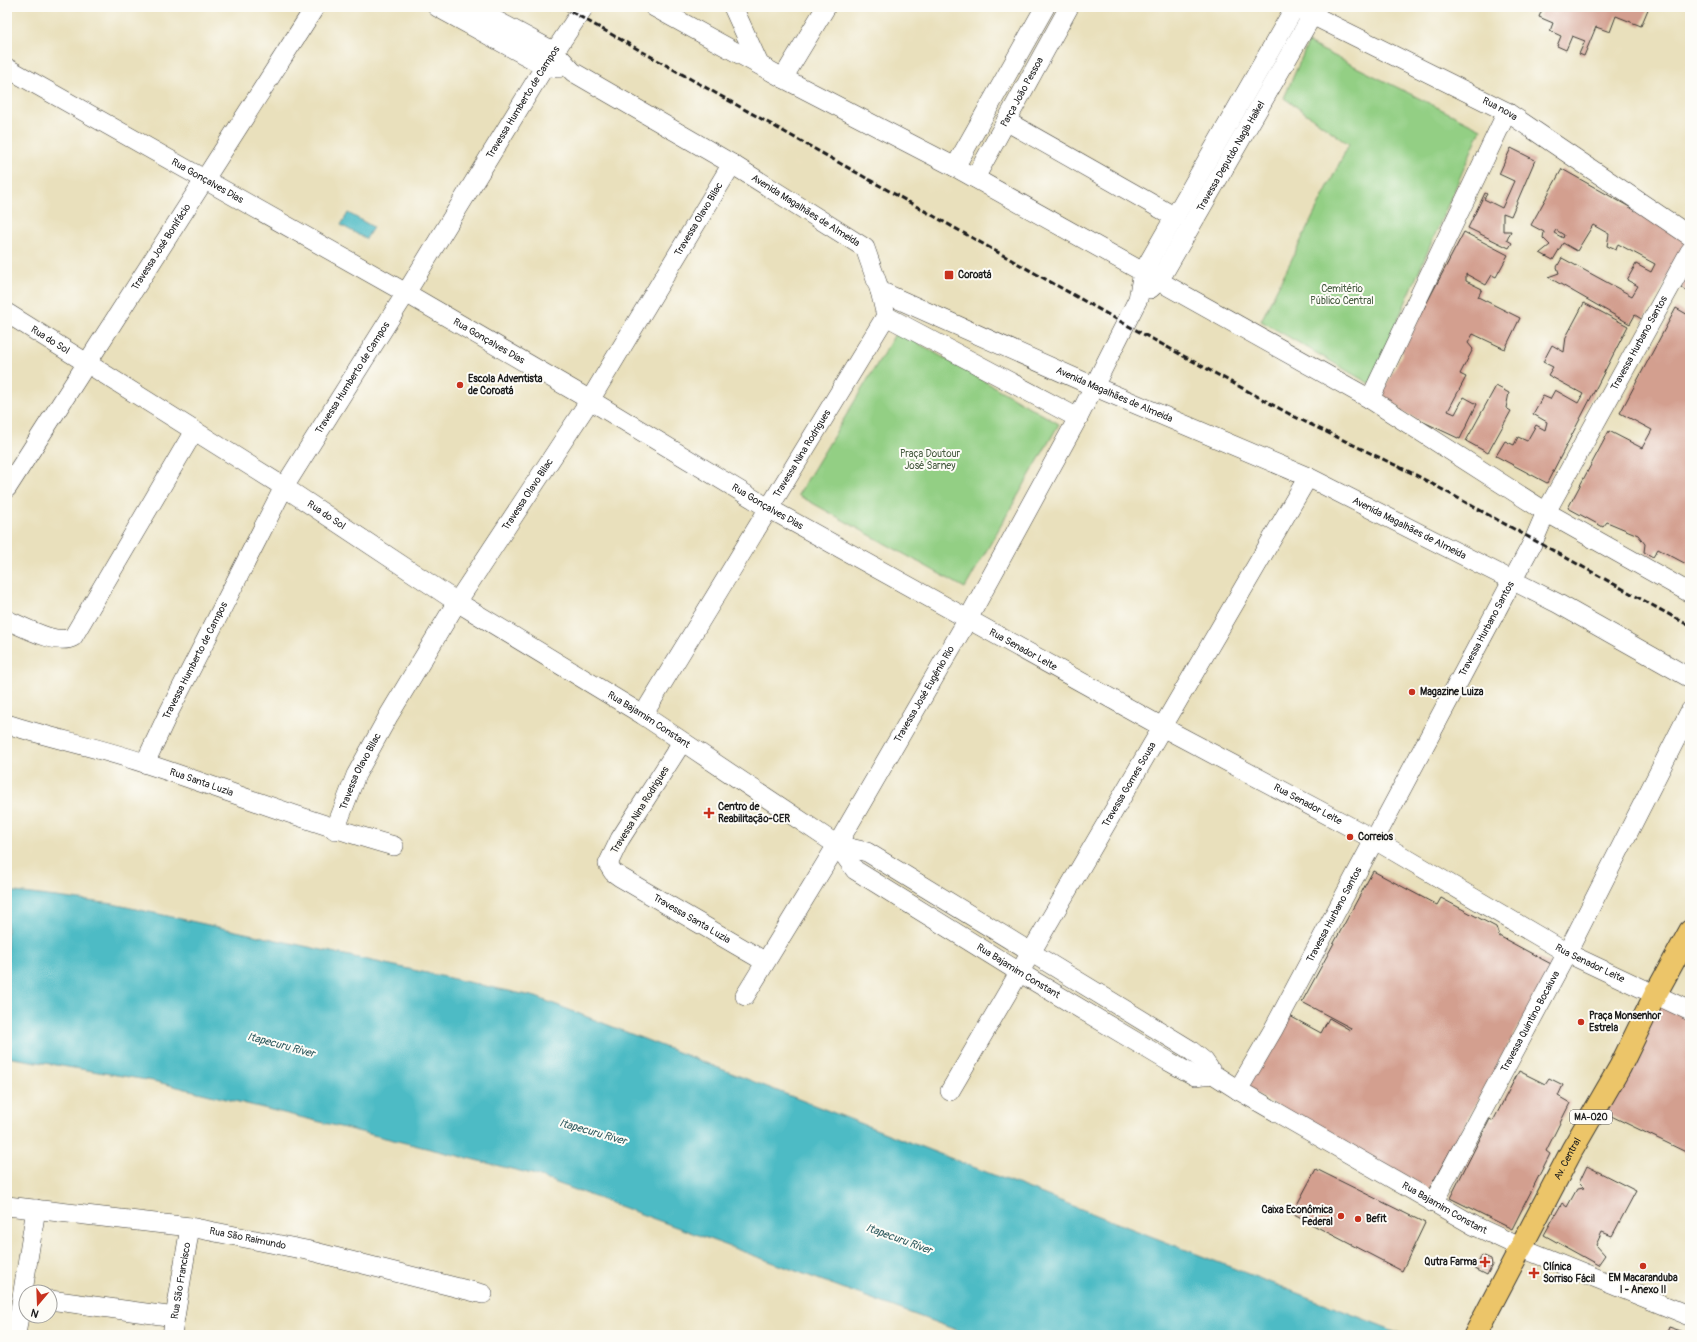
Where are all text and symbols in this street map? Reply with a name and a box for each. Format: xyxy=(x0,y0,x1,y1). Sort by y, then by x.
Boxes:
street label: Travessa Humberto de Campos xyxy=(484,43,563,161)
street label: Parça João Pessoa xyxy=(998,55,1046,129)
street label: Rua nova xyxy=(1480,95,1520,124)
street label: Travessa Deputdo Nagib Haikel xyxy=(1194,99,1267,214)
street label: Rua Gonçalves Dias xyxy=(169,156,246,206)
street label: Avenida Magalhães de Almeida xyxy=(749,172,862,249)
street label: Travessa Olavo Bilac xyxy=(672,180,725,258)
street label: Travessa José Bonifácio xyxy=(129,201,194,293)
marker: Coroatá xyxy=(943,269,955,281)
place label: Coroatá xyxy=(958,269,992,281)
park label: Cemitério Público Central xyxy=(1310,283,1374,307)
street label: Travessa Hurbano Santos xyxy=(1608,293,1670,392)
street label: Rua Gonçalves Dias xyxy=(451,316,527,367)
street label: Travessa Humberto de Campos xyxy=(313,319,393,436)
street label: Rua do Sol xyxy=(29,323,72,357)
street label: Avenida Magalhães de Almeida xyxy=(1054,364,1175,425)
place label: Escola Adventista de Coroatá xyxy=(468,373,543,397)
marker: Escola Adventista de Coroatá xyxy=(455,380,465,390)
street label: Travessa Nina Rodrigues xyxy=(771,407,834,500)
park label: Praça Doutour José Sarney xyxy=(900,448,961,472)
street label: Travessa Olavo Bilac xyxy=(500,456,556,533)
street label: Rua Gonçalves Dias xyxy=(729,481,806,532)
street label: Avenida Magalhães de Almeida xyxy=(1350,495,1469,562)
street label: Rua do Sol xyxy=(305,498,348,532)
street label: Travessa Hurbano Santos xyxy=(1456,579,1517,678)
street label: Travessa Humberto de Campos xyxy=(160,600,230,721)
street label: Rua Senador Leite xyxy=(987,626,1059,673)
street label: Travessa José Eugênio Rio xyxy=(892,643,957,745)
place label: Magazine Luiza xyxy=(1420,686,1484,698)
marker: Magazine Luiza xyxy=(1407,687,1417,697)
street label: Rua Bajamim Constant xyxy=(605,689,693,751)
street label: Travessa Olavo Bilac xyxy=(337,731,384,811)
street label: Travessa Gomes Sousa xyxy=(1100,740,1159,829)
street label: Travessa Nina Rodrigues xyxy=(608,764,672,856)
street label: Rua Santa Luzia xyxy=(168,766,235,799)
street label: Rua Senador Leite xyxy=(1272,781,1344,827)
place label: Centro de Reabilitação-CER xyxy=(718,801,790,825)
marker: Centro de Reabilitação-CER xyxy=(703,807,715,819)
place label: Correios xyxy=(1358,831,1394,843)
marker: Correios xyxy=(1345,832,1355,842)
street label: Travessa Hurbano Santos xyxy=(1304,865,1365,964)
street label: Travessa Santa Luzia xyxy=(651,892,733,946)
street label: Rua Bajamim Constant xyxy=(974,941,1063,1002)
street label: Rua Senador Leite xyxy=(1553,941,1627,985)
street label: Travessa Quintino Bocaiuva xyxy=(1498,968,1562,1074)
place label: Praça Monsenhor Estrela xyxy=(1589,1010,1661,1034)
marker: Praça Monsenhor Estrela xyxy=(1576,1017,1586,1027)
water label: Itapecuru River xyxy=(246,1030,318,1061)
road number: MA-020 xyxy=(1570,1110,1612,1124)
water label: Itapecuru River xyxy=(558,1116,630,1148)
street label: Av. Central xyxy=(1551,1136,1584,1182)
street label: Rua Bajamim Constant xyxy=(1400,1179,1490,1237)
place label: Caixa Econômica Federal xyxy=(1262,1204,1333,1228)
marker: Caixa Econômica Federal xyxy=(1336,1211,1346,1221)
place label: Befit xyxy=(1366,1213,1387,1225)
marker: Befit xyxy=(1353,1214,1363,1224)
water label: Itapecuru River xyxy=(864,1221,936,1258)
street label: Rua São Raimundo xyxy=(208,1225,288,1252)
street label: Rua São Francisco xyxy=(169,1241,193,1320)
place label: Qutra Farma xyxy=(1424,1256,1477,1268)
marker: Qutra Farma xyxy=(1480,1257,1490,1267)
place label: Clínica Sorriso Fácil xyxy=(1543,1261,1595,1285)
marker: EM Macaranduba I - Anexo II xyxy=(1638,1261,1648,1271)
marker: Clínica Sorriso Fácil xyxy=(1528,1267,1540,1279)
place label: EM Macaranduba I - Anexo II xyxy=(1608,1272,1678,1296)
north arrow xyxy=(18,1284,58,1324)
text: N xyxy=(29,1305,41,1320)

